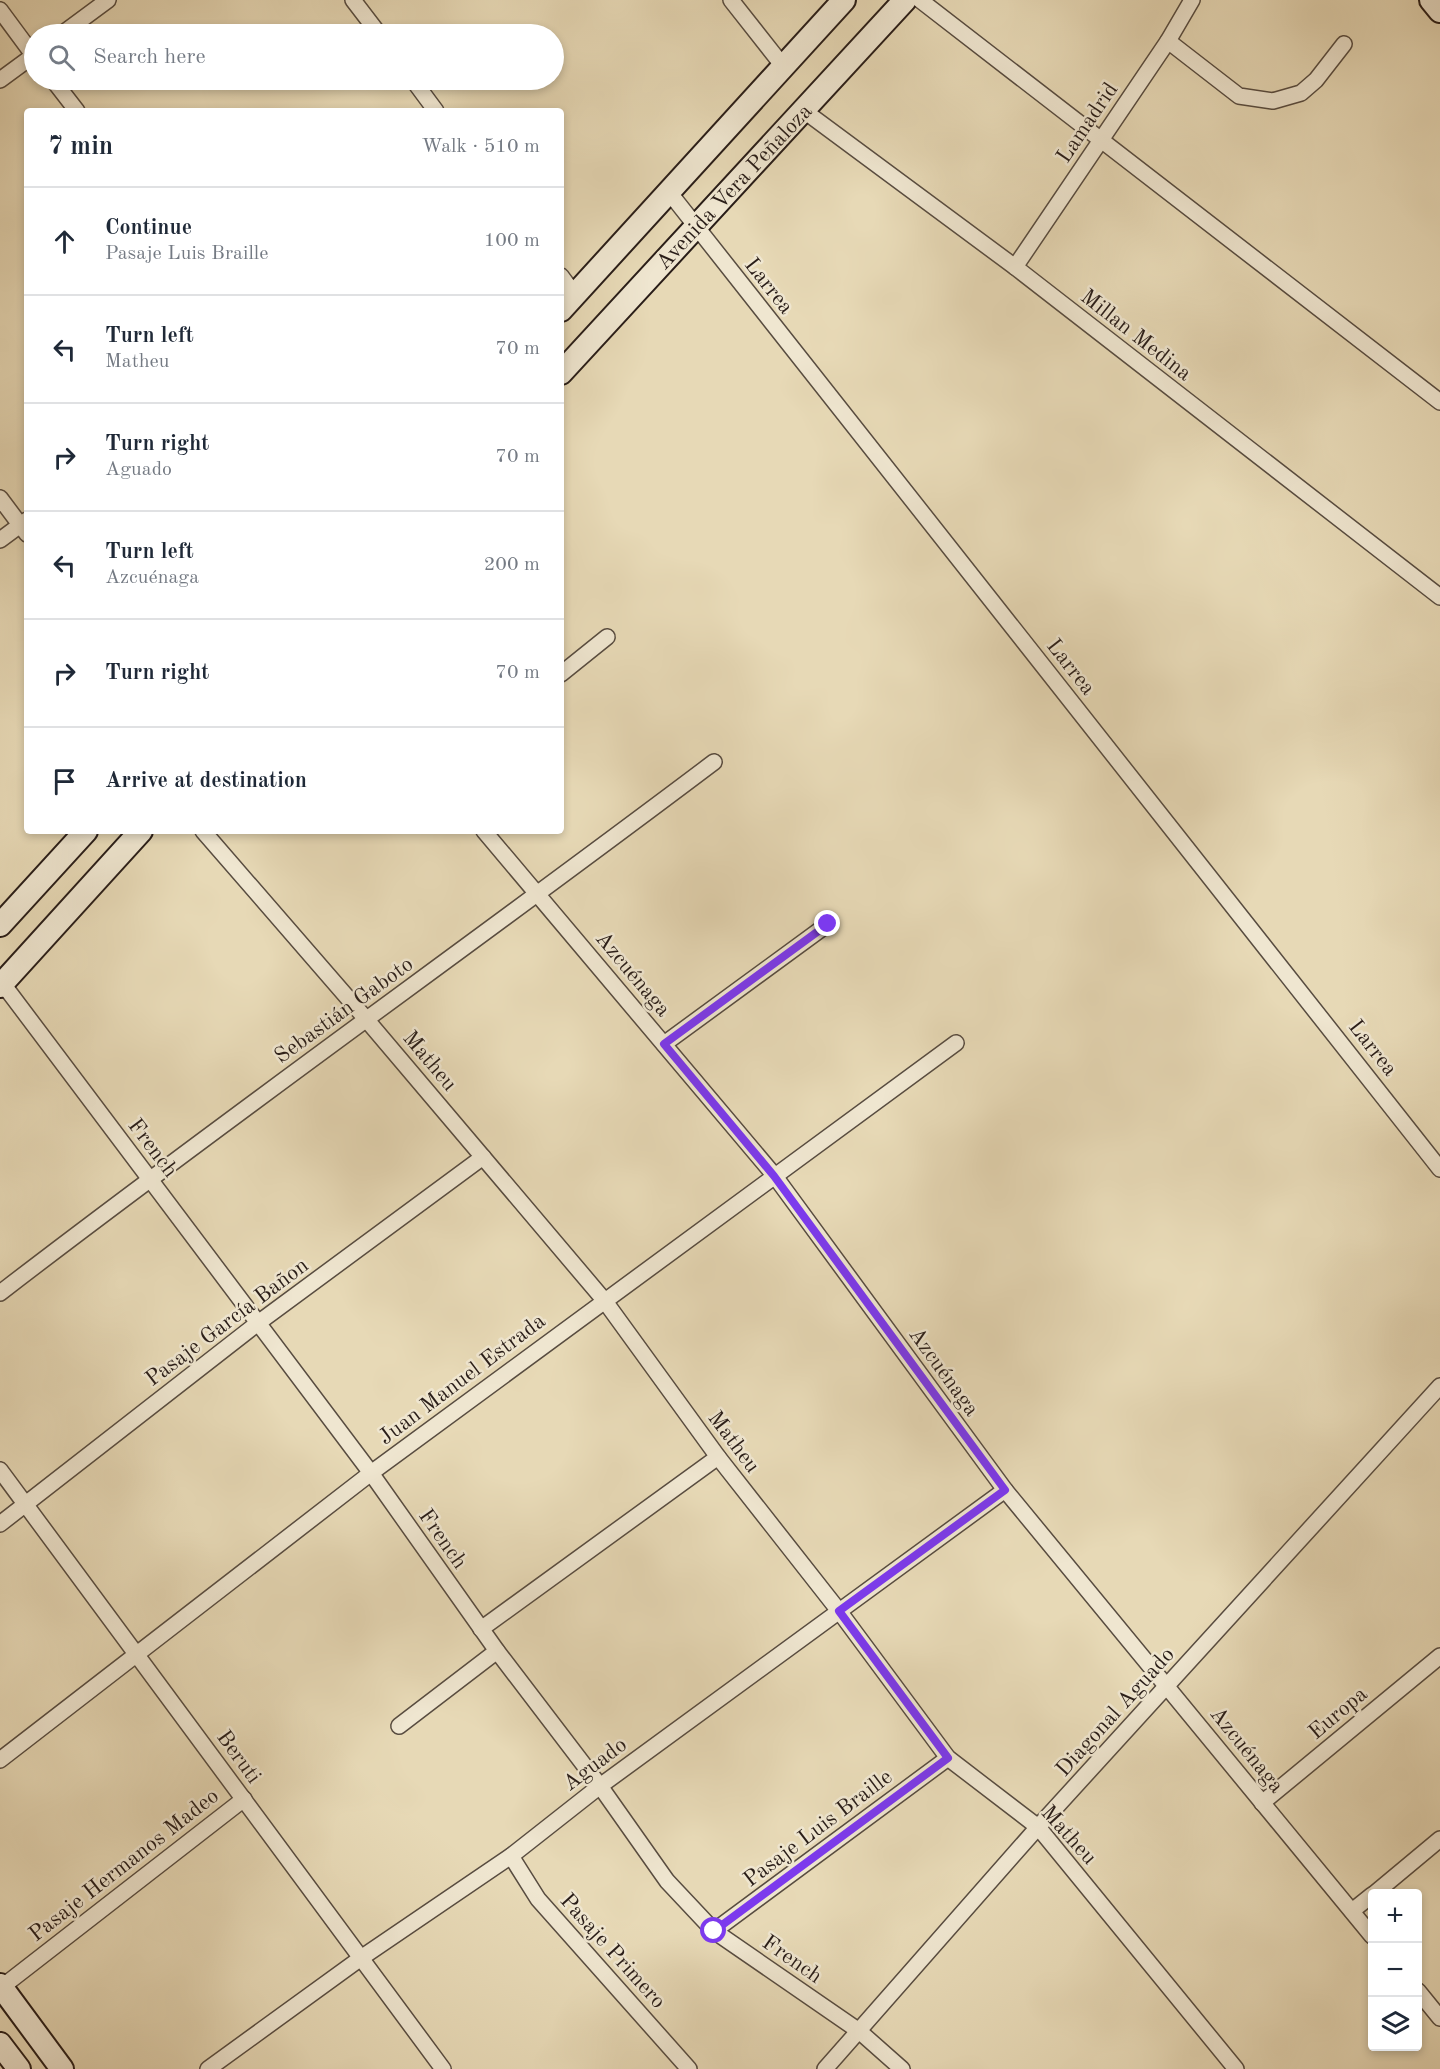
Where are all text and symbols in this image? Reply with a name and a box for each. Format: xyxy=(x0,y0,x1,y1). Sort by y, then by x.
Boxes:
search box xyxy=(24,24,564,90)
icon: search xyxy=(45,41,78,74)
text: Search here xyxy=(93,46,206,68)
street label: Lamadrid xyxy=(1053,79,1122,167)
street label: Avenida Vera Peñaloza xyxy=(652,100,817,274)
text: 7 min xyxy=(48,134,113,160)
text: Walk · 510 m xyxy=(421,137,540,157)
text: Continue xyxy=(105,217,192,239)
icon: ahead xyxy=(48,225,81,258)
text: 100 m xyxy=(484,231,540,251)
text: Pasaje Luis Braille xyxy=(105,244,268,264)
street label: Larrea xyxy=(740,254,797,319)
street label: Millan Medina xyxy=(1076,286,1195,386)
text: Turn left xyxy=(105,325,194,347)
icon: left xyxy=(48,333,81,366)
text: 70 m xyxy=(495,339,540,359)
text: Matheu xyxy=(105,352,169,372)
text: Turn right xyxy=(105,433,209,455)
icon: right xyxy=(48,441,81,474)
text: 70 m xyxy=(495,447,540,467)
text: Aguado xyxy=(105,460,172,480)
text: Turn left xyxy=(105,541,194,563)
icon: left xyxy=(48,549,81,582)
text: 200 m xyxy=(484,555,540,575)
text: Azcuénaga xyxy=(105,568,199,588)
street label: Larrea xyxy=(1042,635,1099,700)
icon: right xyxy=(48,657,81,690)
text: Turn right xyxy=(105,662,209,684)
text: 70 m xyxy=(495,663,540,683)
icon: arrive xyxy=(48,765,81,798)
text: Arrive at destination xyxy=(105,770,307,792)
route end xyxy=(814,910,840,936)
street label: Azcuénaga xyxy=(591,928,674,1021)
street label: Sebastián Gaboto xyxy=(271,953,418,1068)
street label: Larrea xyxy=(1344,1016,1401,1081)
street label: Matheu xyxy=(398,1027,461,1096)
street label: French xyxy=(123,1115,182,1182)
street label: Pasaje García Bañon xyxy=(142,1254,313,1391)
street label: Juan Manuel Estrada xyxy=(375,1310,550,1449)
street label: Azcuénaga xyxy=(904,1324,983,1421)
street label: Matheu xyxy=(703,1407,764,1477)
street label: French xyxy=(414,1505,471,1573)
street label: Diagonal Aguado xyxy=(1052,1644,1179,1781)
street label: Europa xyxy=(1305,1683,1372,1744)
street label: Azcuénaga xyxy=(1205,1703,1288,1797)
street label: Beruti xyxy=(212,1727,265,1788)
street label: Aguado xyxy=(559,1734,631,1796)
street label: Pasaje Luis Braille xyxy=(740,1766,897,1891)
street label: Pasaje Hermanos Madeo xyxy=(25,1785,223,1946)
street label: Matheu xyxy=(1037,1802,1101,1869)
map controls xyxy=(1368,1889,1422,2051)
button: + xyxy=(1368,1889,1422,1943)
street label: Pasaje Primero xyxy=(555,1890,670,2013)
route start xyxy=(700,1917,726,1943)
street label: French xyxy=(758,1931,826,1988)
button: − xyxy=(1368,1943,1422,1997)
button: layers xyxy=(1368,1997,1422,2051)

